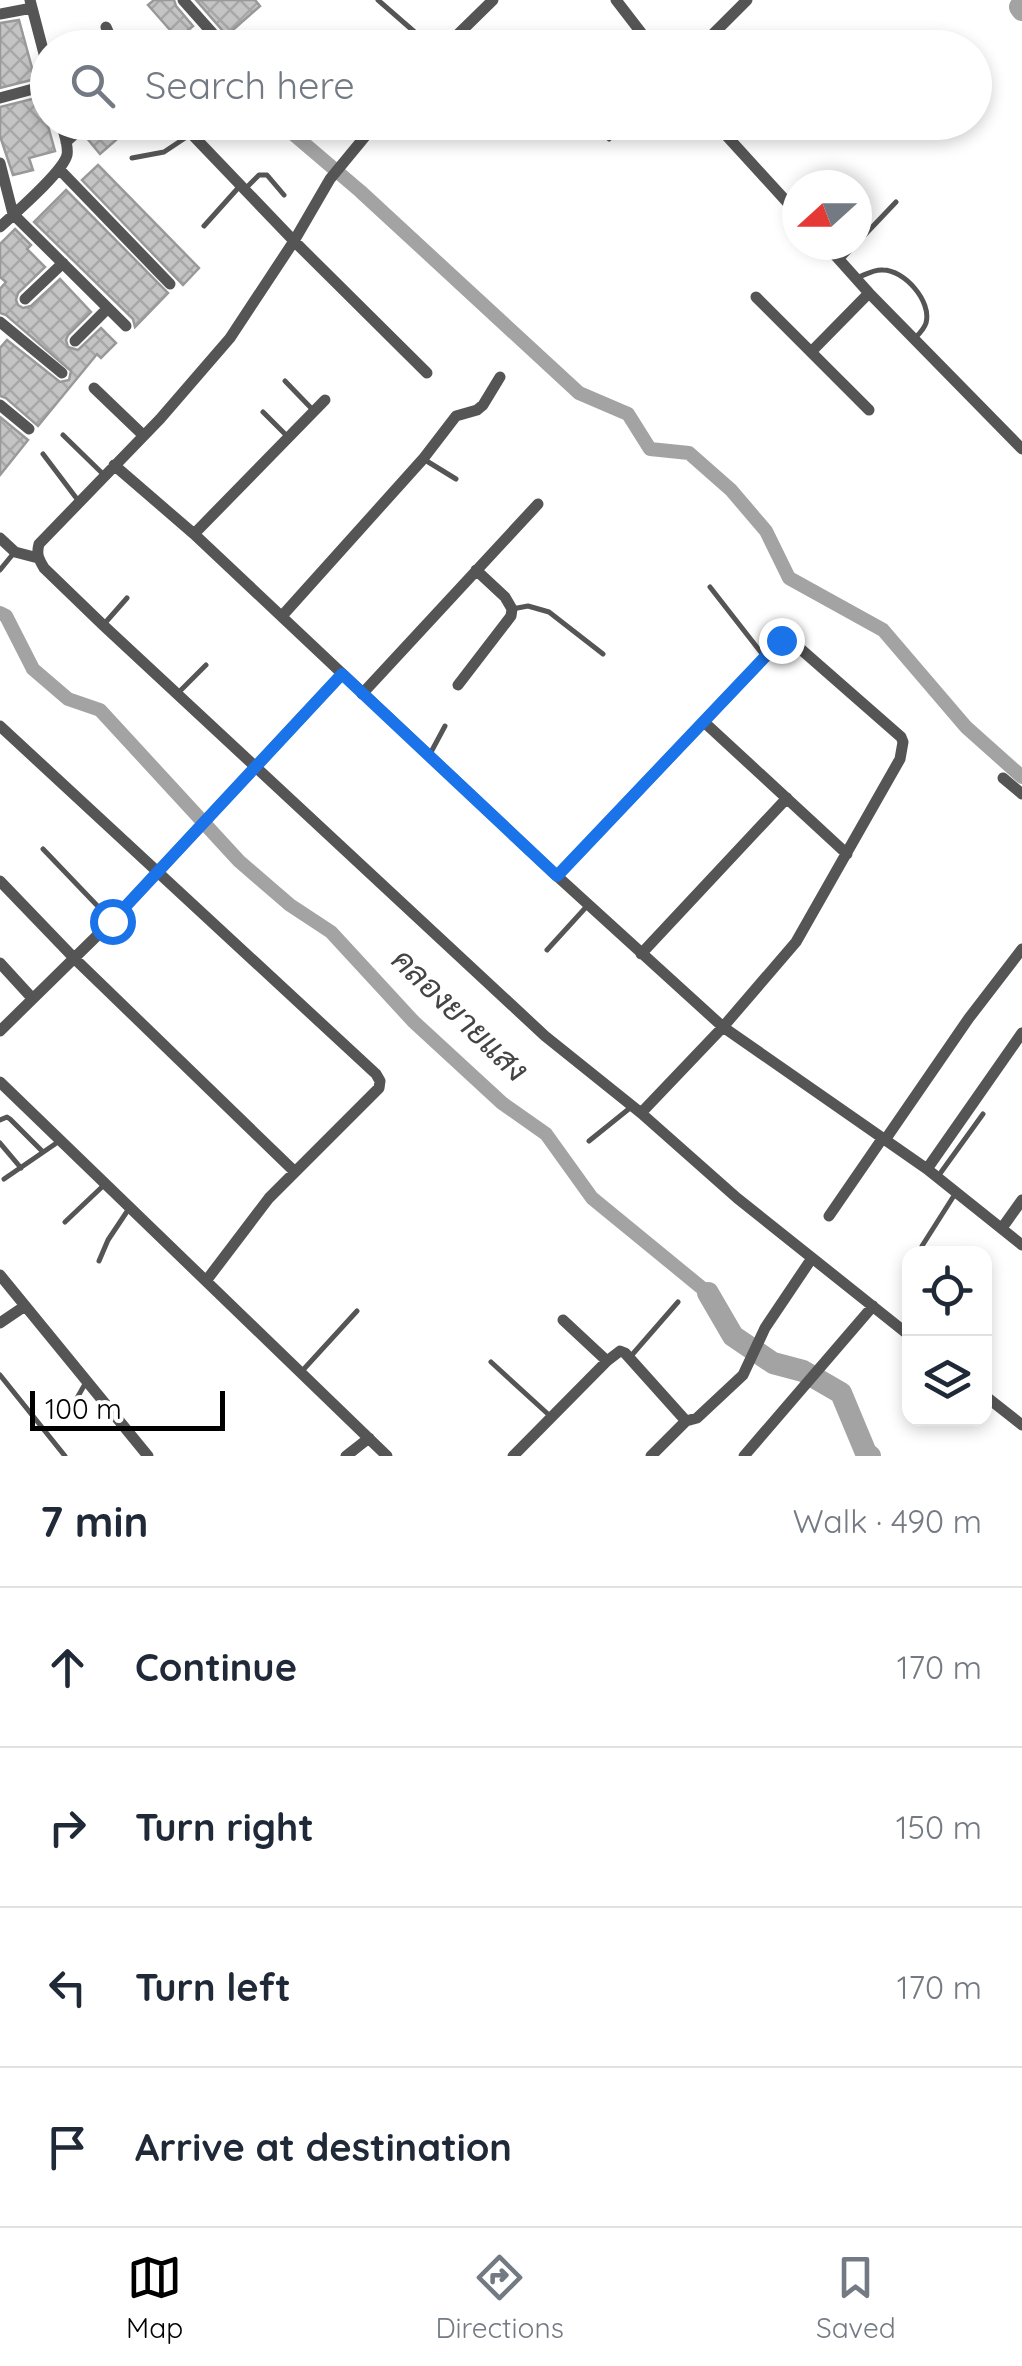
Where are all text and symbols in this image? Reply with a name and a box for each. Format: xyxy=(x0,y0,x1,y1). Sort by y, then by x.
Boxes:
search box xyxy=(30,30,992,140)
icon: search xyxy=(65,58,120,113)
text: Search here xyxy=(145,61,355,109)
north arrow xyxy=(782,170,872,260)
route end xyxy=(759,618,805,664)
route start xyxy=(90,899,136,945)
water label: คลองยายแสง xyxy=(384,939,538,1089)
map controls xyxy=(902,1246,992,1426)
button: locate xyxy=(902,1246,992,1336)
button: layers xyxy=(902,1336,992,1426)
scale bar xyxy=(30,1386,225,1430)
text: 100 m xyxy=(45,1391,122,1426)
text: 7 min xyxy=(40,1495,149,1548)
text: Walk · 490 m xyxy=(793,1501,982,1541)
icon: ahead xyxy=(40,1640,95,1695)
text: Continue xyxy=(135,1643,297,1691)
text: 170 m xyxy=(897,1647,982,1687)
icon: right xyxy=(40,1800,95,1855)
text: Turn right xyxy=(135,1803,314,1851)
text: 150 m xyxy=(896,1807,982,1847)
icon: left xyxy=(40,1960,95,2015)
text: Turn left xyxy=(135,1963,291,2011)
text: 170 m xyxy=(897,1967,982,2007)
icon: arrive xyxy=(40,2120,95,2175)
text: Arrive at destination xyxy=(135,2123,512,2171)
tab: Map xyxy=(126,2250,183,2345)
tab: Directions xyxy=(435,2250,564,2345)
tab: Saved xyxy=(816,2250,896,2345)

